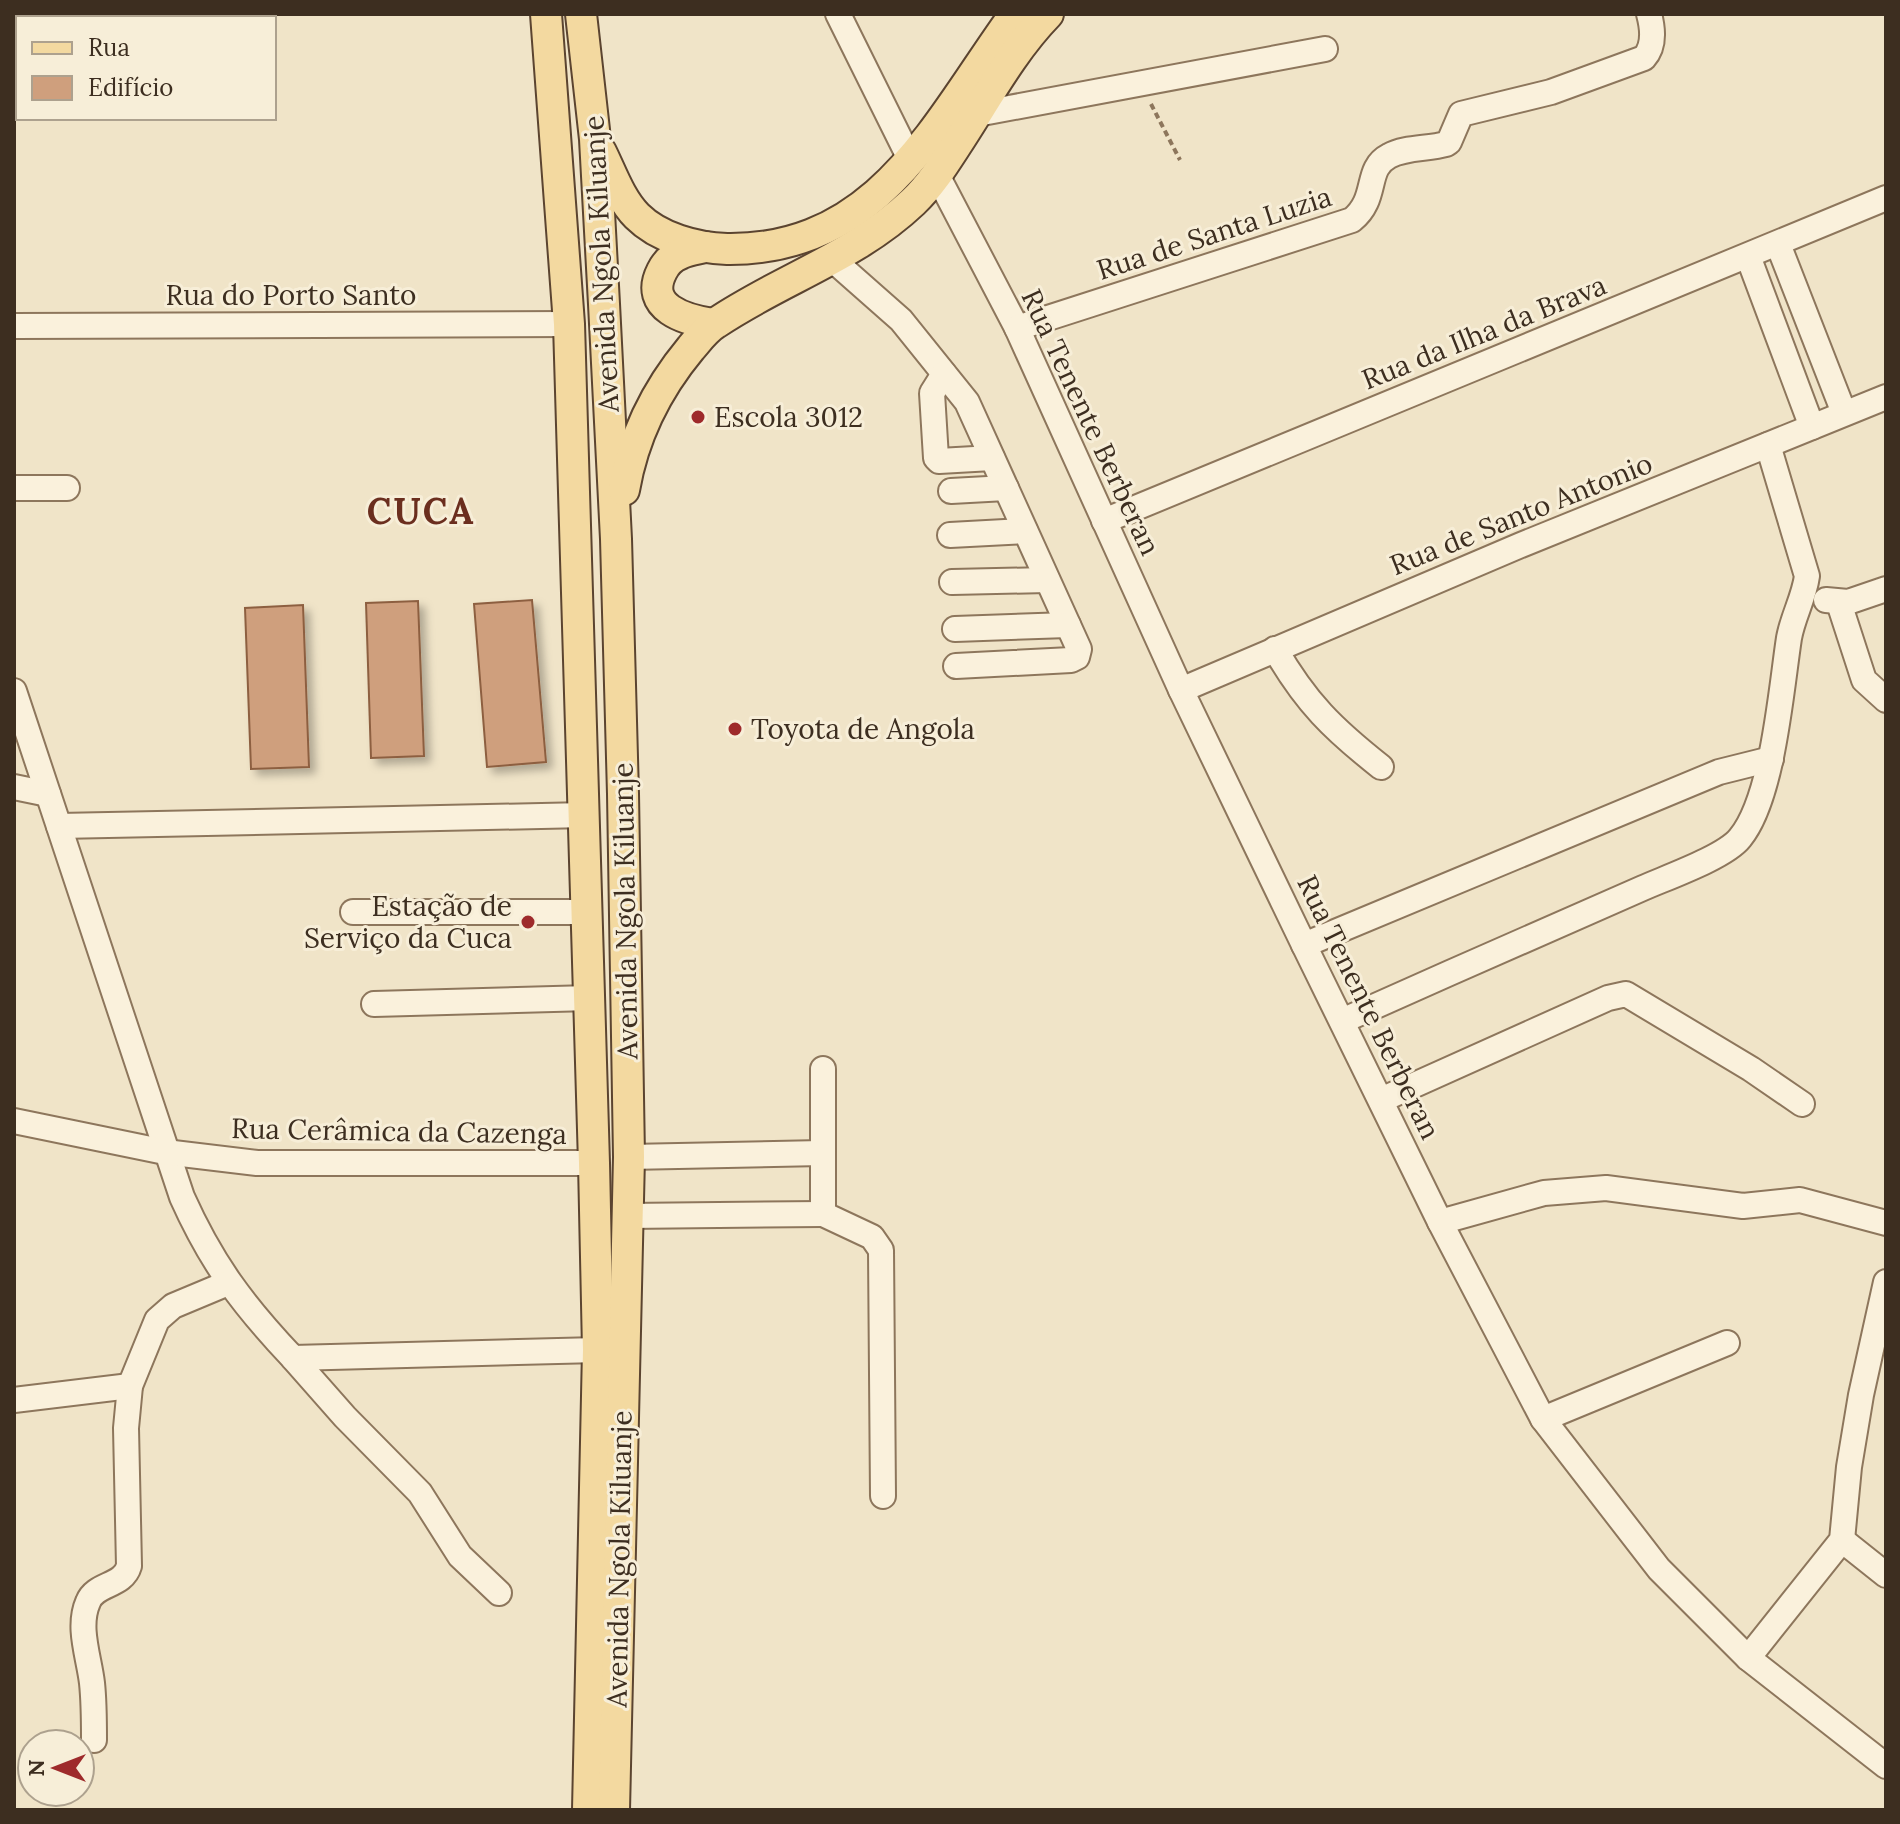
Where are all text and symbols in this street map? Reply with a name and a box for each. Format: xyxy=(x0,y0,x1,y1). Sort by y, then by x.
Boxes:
legend xyxy=(16,16,276,120)
text: Rua xyxy=(88,32,130,63)
text: Edifício xyxy=(88,72,173,103)
street label: Avenida Ngola Kiluanje xyxy=(575,115,627,414)
street label: Rua de Santa Luzia xyxy=(1092,178,1336,288)
street label: Rua da Ilha da Brava xyxy=(1357,267,1611,397)
street label: Rua do Porto Santo xyxy=(166,277,416,313)
street label: Rua Tenente Berberan xyxy=(1013,283,1169,561)
place label: Escola 3012 xyxy=(714,399,863,435)
marker: Escola 3012 xyxy=(689,408,707,426)
street label: Rua de Santo Antonio xyxy=(1385,445,1657,583)
district label: CUCA xyxy=(367,488,475,534)
place label: Toyota de Angola xyxy=(751,711,975,747)
marker: Toyota de Angola xyxy=(726,720,744,738)
street label: Avenida Ngola Kiluanje xyxy=(604,762,646,1061)
street label: Rua Tenente Berberan xyxy=(1289,869,1449,1145)
place label: Estação de Serviço da Cuca xyxy=(304,888,512,956)
marker: Estação de Serviço da Cuca xyxy=(519,913,537,931)
street label: Rua Cerâmica da Cazenga xyxy=(231,1110,567,1152)
street label: Avenida Ngola Kiluanje xyxy=(598,1410,640,1709)
north arrow xyxy=(16,1728,96,1808)
text: N xyxy=(22,1759,50,1777)

